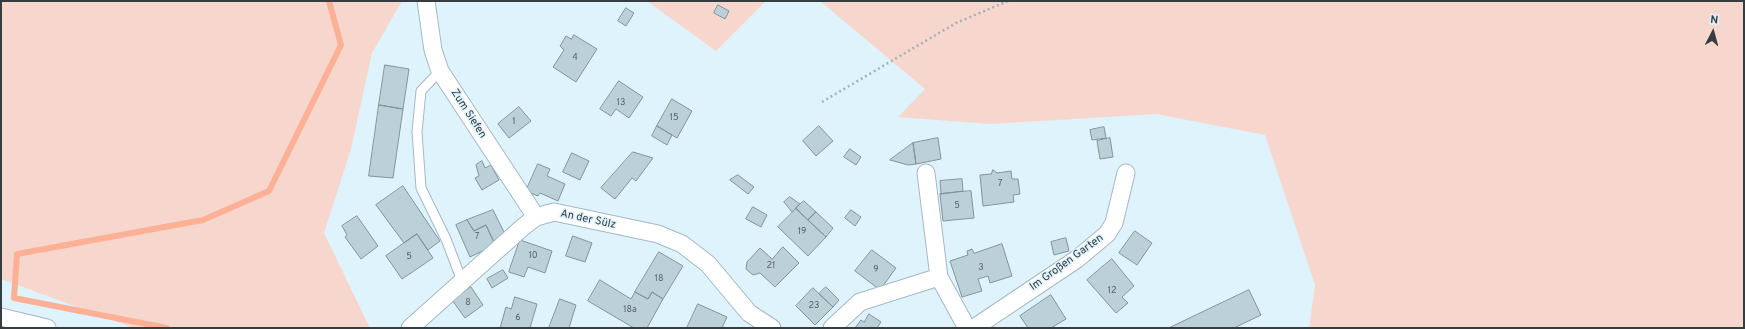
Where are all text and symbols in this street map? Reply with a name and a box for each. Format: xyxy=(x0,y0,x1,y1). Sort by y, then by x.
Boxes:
north arrow xyxy=(1693,12,1733,52)
text: N xyxy=(1710,13,1719,27)
house number: 4 xyxy=(572,53,578,63)
street label: Zum Siefen xyxy=(447,87,489,141)
house number: 13 xyxy=(617,98,625,108)
house number: 15 xyxy=(670,113,678,123)
house number: 1 xyxy=(512,117,516,127)
house number: 7 xyxy=(998,179,1002,189)
house number: 5 xyxy=(954,201,960,211)
street label: An der Sülz xyxy=(559,208,617,232)
house number: 19 xyxy=(798,227,806,237)
house number: 7 xyxy=(475,232,479,242)
street label: Im Großen Garten xyxy=(1028,232,1106,294)
house number: 10 xyxy=(528,251,538,261)
house number: 5 xyxy=(406,252,412,262)
house number: 21 xyxy=(767,261,775,271)
house number: 3 xyxy=(978,263,984,273)
house number: 9 xyxy=(873,265,879,275)
house number: 18 xyxy=(655,274,663,284)
house number: 12 xyxy=(1108,286,1116,296)
house number: 8 xyxy=(465,298,471,308)
house number: 23 xyxy=(809,301,819,311)
house number: 18a xyxy=(623,305,637,315)
house number: 6 xyxy=(515,313,521,323)

